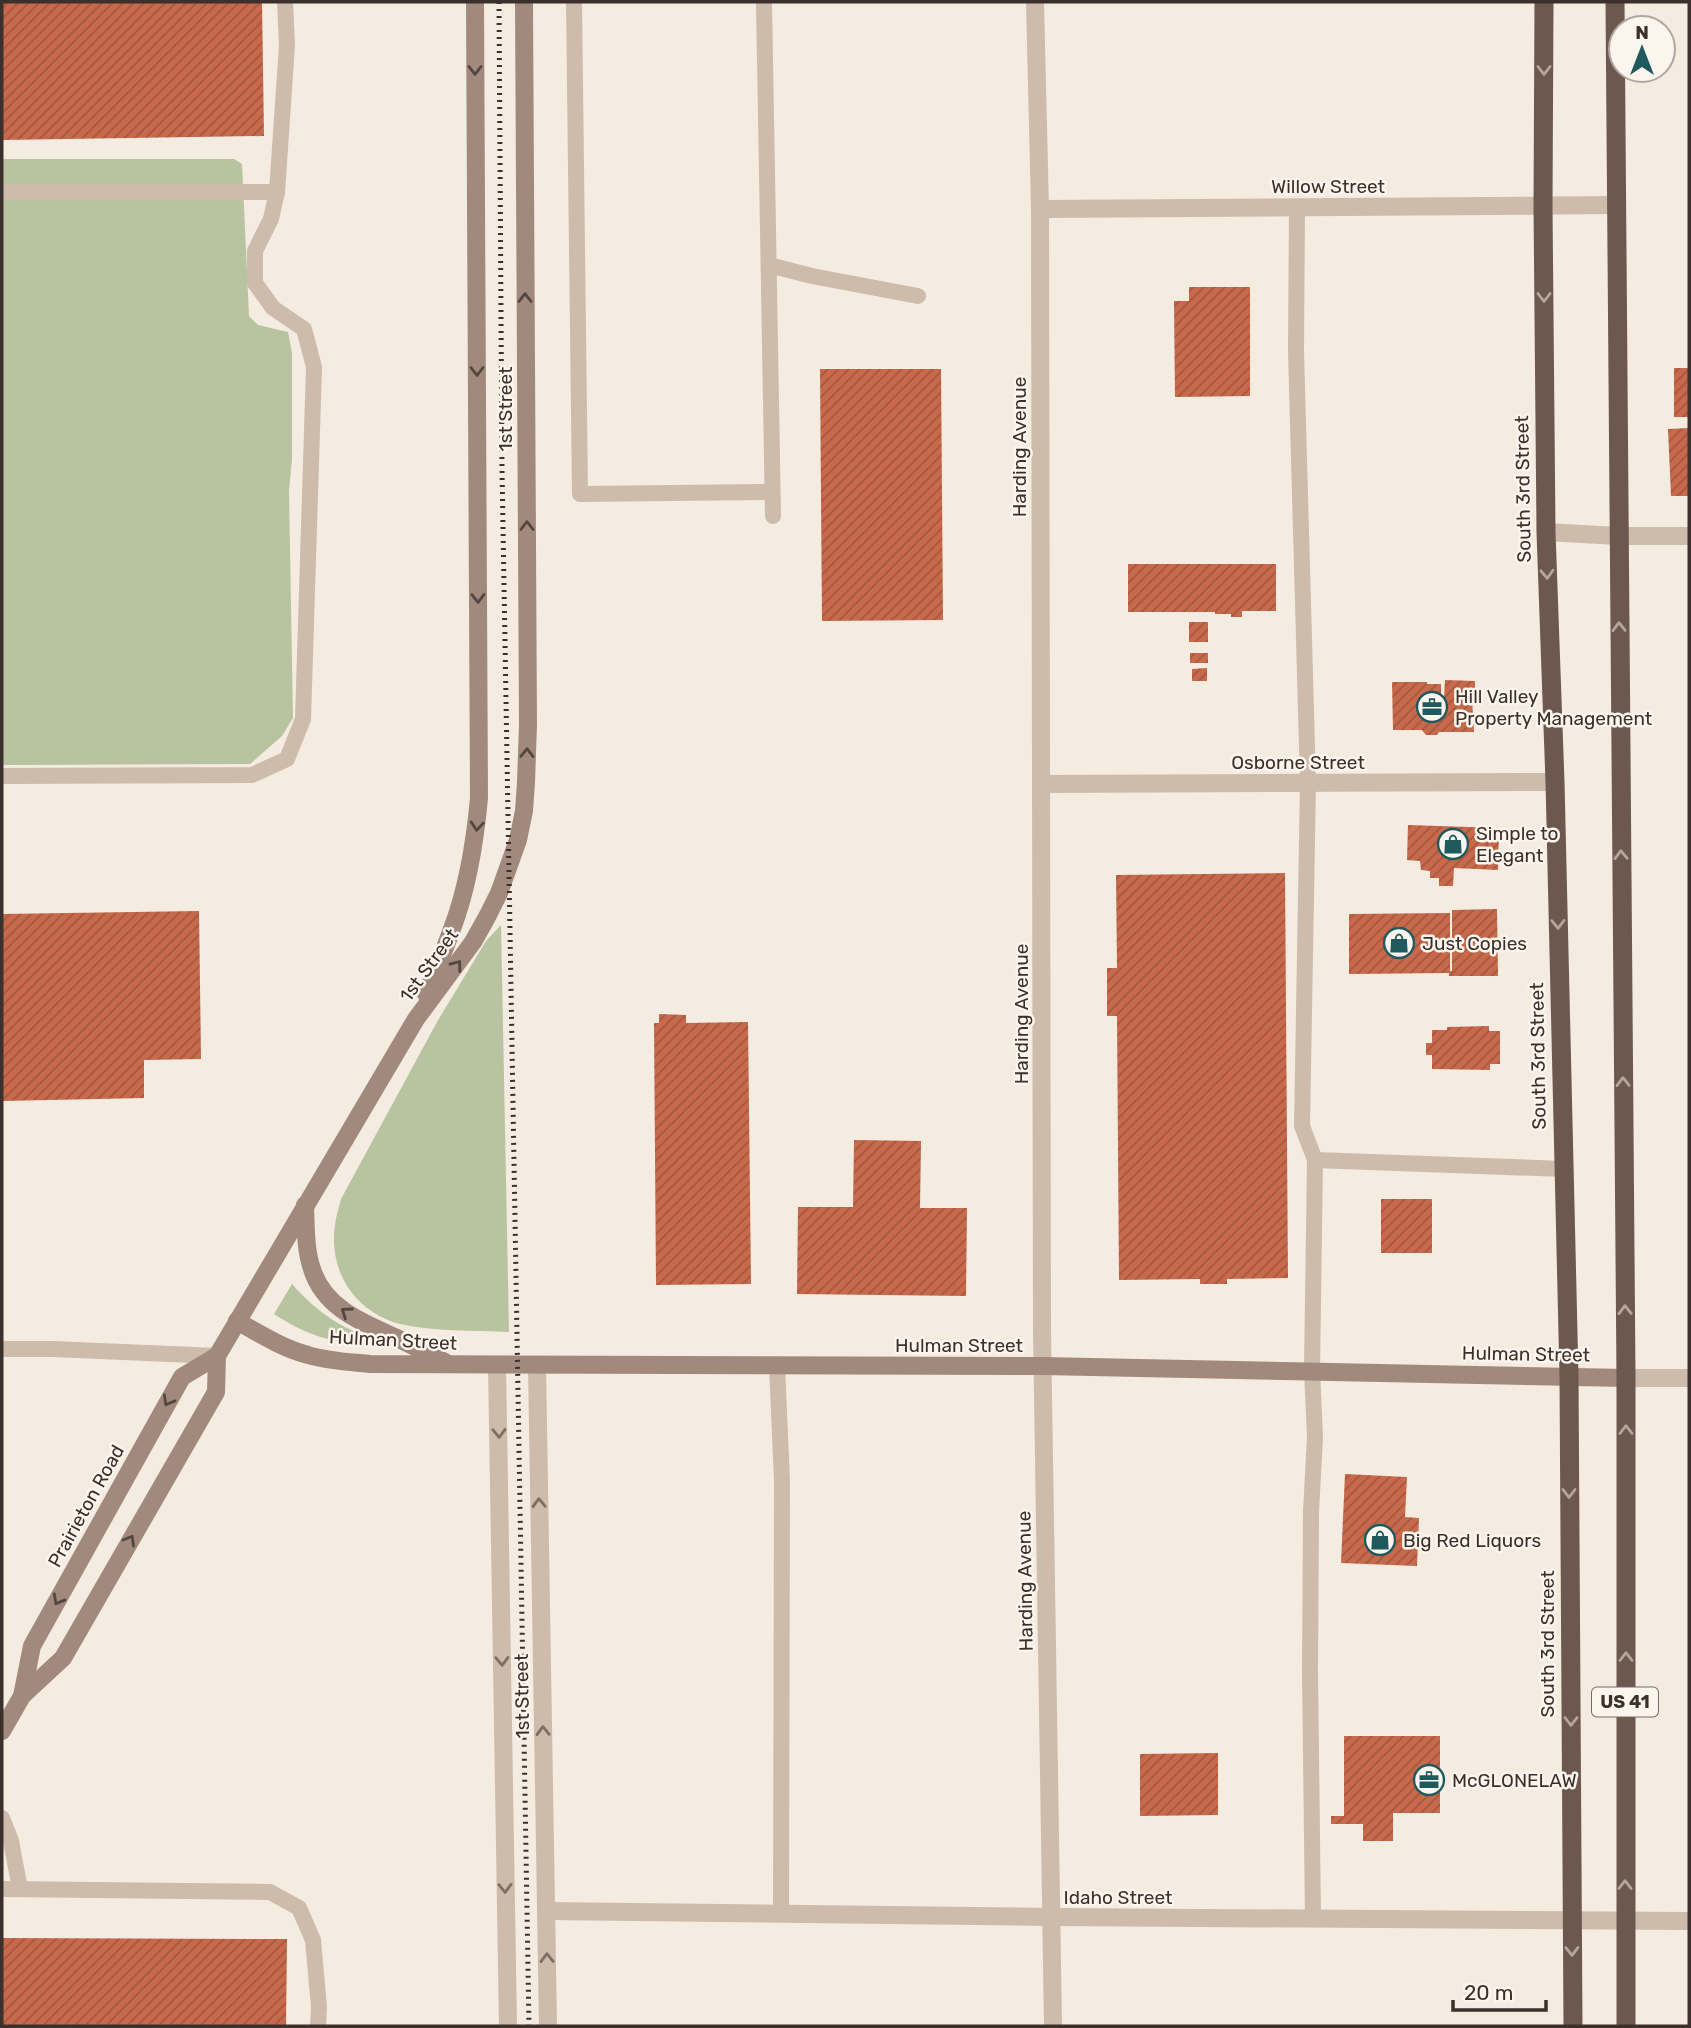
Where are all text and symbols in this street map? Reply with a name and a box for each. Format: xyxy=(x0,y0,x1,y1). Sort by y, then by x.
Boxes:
north arrow xyxy=(1607,14,1677,84)
text: N xyxy=(1635,21,1649,44)
one-way arrow xyxy=(467,65,483,76)
one-way arrow xyxy=(1536,65,1552,76)
street label: Willow Street xyxy=(1271,175,1386,198)
one-way arrow xyxy=(517,292,533,303)
one-way arrow xyxy=(1536,293,1552,303)
one-way arrow xyxy=(469,366,485,377)
street label: 1st Street xyxy=(494,366,517,451)
street label: Harding Avenue xyxy=(1008,377,1031,517)
street label: South 3rd Street xyxy=(1510,415,1536,563)
one-way arrow xyxy=(519,520,534,531)
one-way arrow xyxy=(1540,569,1555,580)
one-way arrow xyxy=(470,594,486,604)
one-way arrow xyxy=(1611,621,1627,632)
place label: Hill Valley Property Management xyxy=(1455,685,1653,730)
office icon: Hill Valley Property Management xyxy=(1415,690,1449,724)
one-way arrow xyxy=(519,747,535,758)
street label: Osborne Street xyxy=(1231,751,1365,774)
one-way arrow xyxy=(469,820,484,832)
place label: Simple to Elegant xyxy=(1476,822,1558,867)
shop icon: Simple to Elegant xyxy=(1436,827,1470,861)
one-way arrow xyxy=(1613,849,1629,859)
one-way arrow xyxy=(1550,919,1566,930)
street label: 1st Street xyxy=(395,923,464,1006)
shop icon: Just Copies xyxy=(1382,926,1416,960)
place label: Just Copies xyxy=(1422,932,1527,955)
street label: Harding Avenue xyxy=(1010,944,1033,1084)
one-way arrow xyxy=(448,960,461,973)
street label: South 3rd Street xyxy=(1525,982,1551,1130)
one-way arrow xyxy=(1615,1076,1631,1087)
one-way arrow xyxy=(1617,1304,1633,1314)
one-way arrow xyxy=(341,1308,354,1320)
street label: Hulman Street xyxy=(328,1325,458,1355)
street label: Hulman Street xyxy=(895,1334,1024,1357)
street label: Hulman Street xyxy=(1462,1341,1591,1367)
one-way arrow xyxy=(163,1394,176,1407)
one-way arrow xyxy=(1618,1424,1634,1434)
one-way arrow xyxy=(491,1428,506,1439)
street label: Prairieton Road xyxy=(43,1441,129,1571)
one-way arrow xyxy=(1561,1488,1577,1499)
one-way arrow xyxy=(531,1497,547,1508)
street label: Harding Avenue xyxy=(1012,1511,1038,1651)
shop icon: Big Red Liquors xyxy=(1363,1523,1397,1557)
place label: Big Red Liquors xyxy=(1403,1529,1541,1552)
one-way arrow xyxy=(122,1535,135,1548)
street label: South 3rd Street xyxy=(1536,1570,1559,1718)
one-way arrow xyxy=(53,1593,66,1605)
one-way arrow xyxy=(1618,1651,1634,1662)
street label: 1st Street xyxy=(510,1653,534,1739)
one-way arrow xyxy=(494,1656,510,1667)
road number: US 41 xyxy=(1592,1688,1658,1716)
one-way arrow xyxy=(1563,1715,1578,1726)
one-way arrow xyxy=(536,1725,551,1736)
office icon: McGLONELAW xyxy=(1412,1763,1446,1797)
place label: McGLONELAW xyxy=(1452,1769,1577,1792)
one-way arrow xyxy=(1617,1879,1633,1889)
one-way arrow xyxy=(498,1883,513,1894)
street label: Idaho Street xyxy=(1063,1886,1173,1909)
one-way arrow xyxy=(1564,1946,1580,1957)
one-way arrow xyxy=(540,1952,555,1963)
scale bar xyxy=(1453,1968,1546,2012)
text: 20 m xyxy=(1464,1980,1513,2005)

